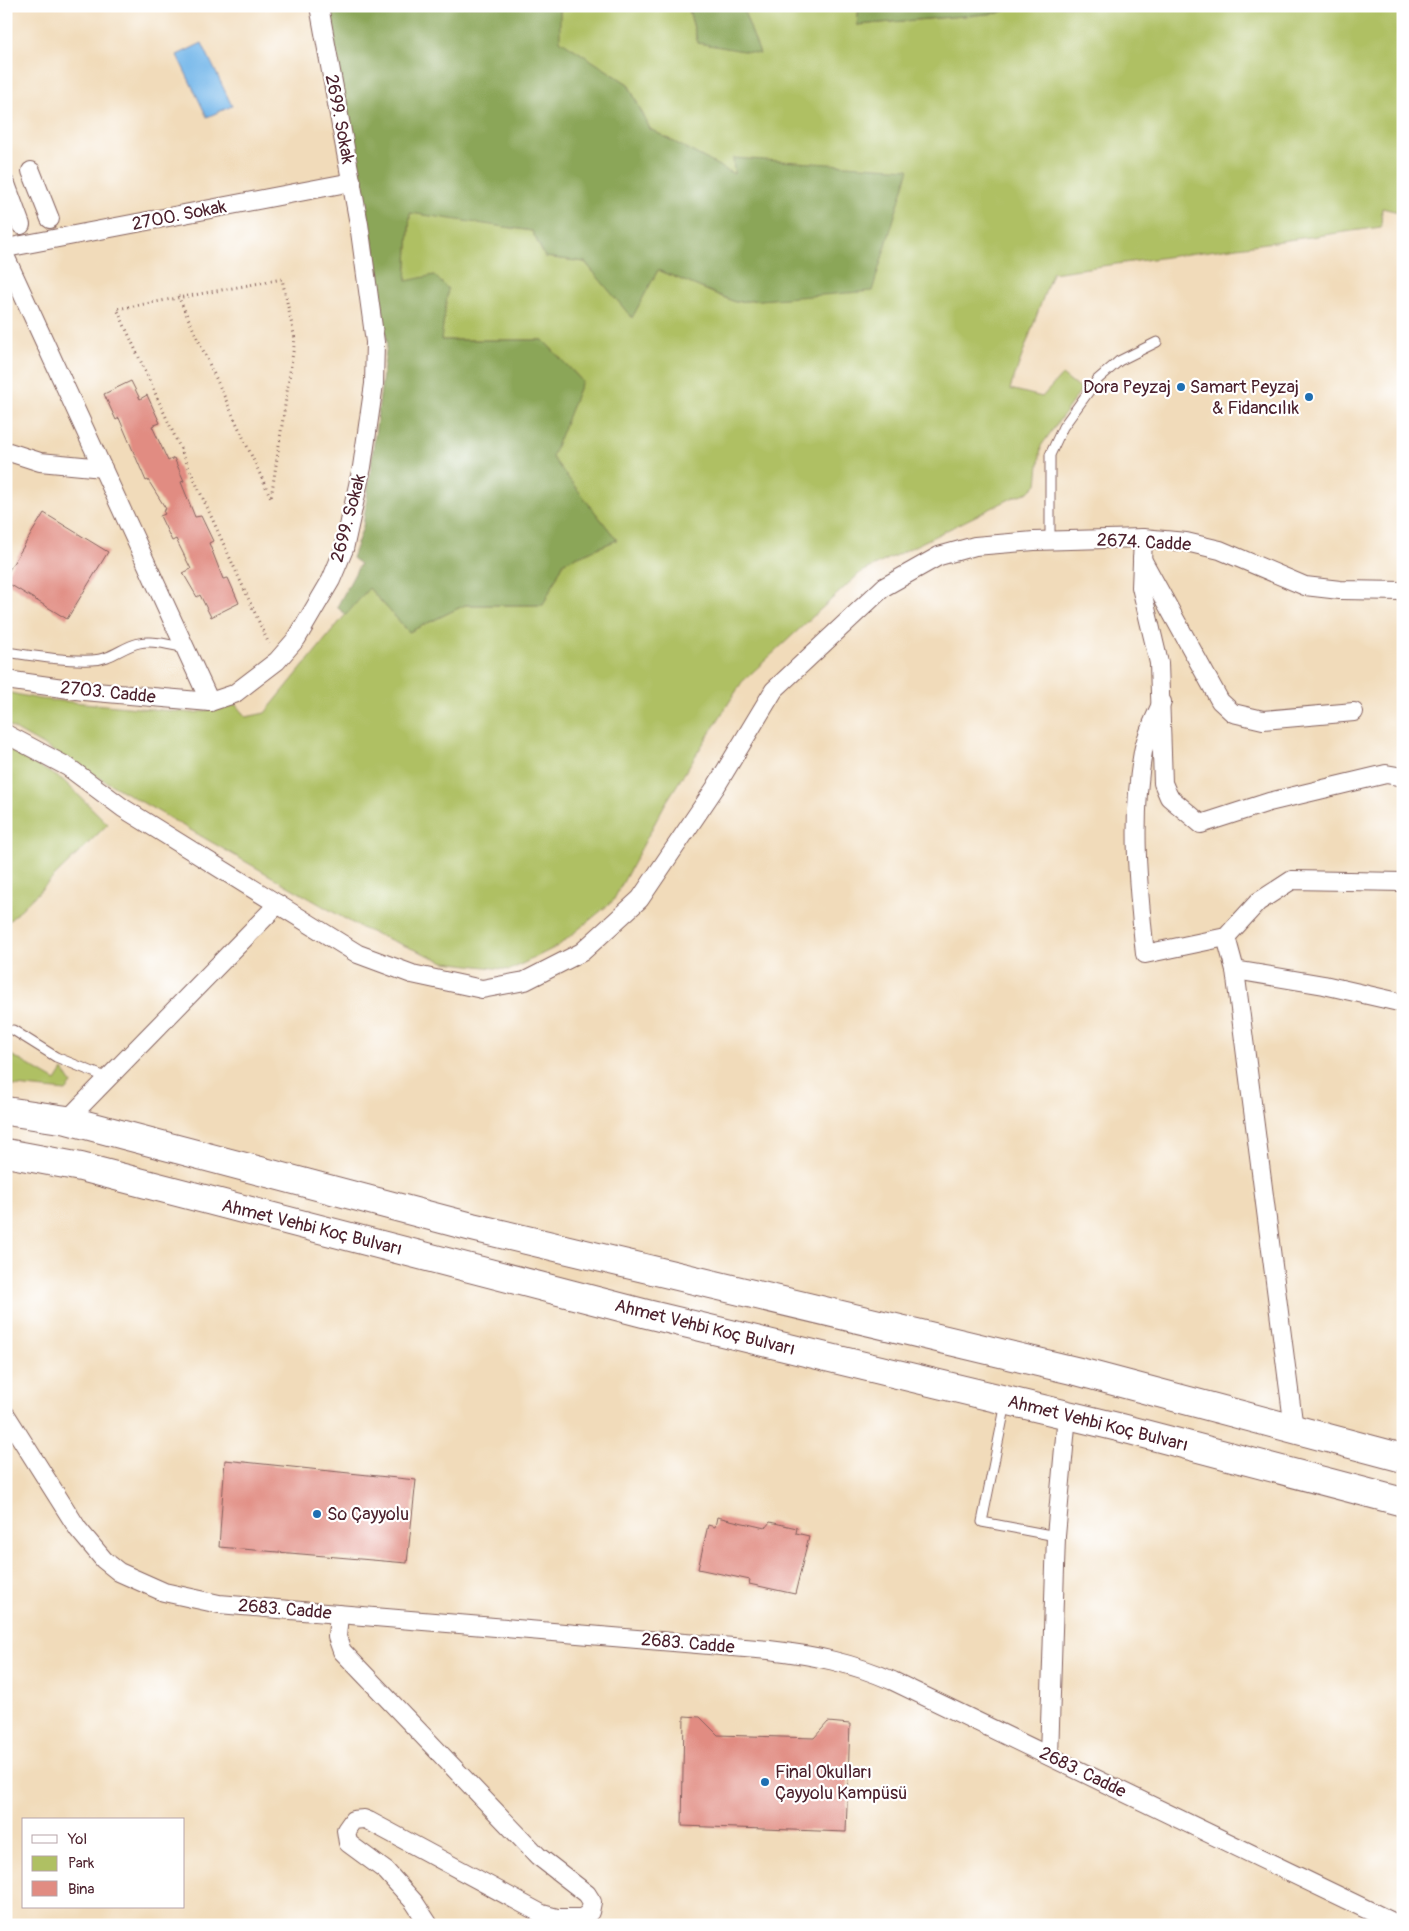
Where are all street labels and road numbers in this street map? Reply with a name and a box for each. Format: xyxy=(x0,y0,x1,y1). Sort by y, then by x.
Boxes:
street label: 2699. Sokak xyxy=(320,72,360,166)
street label: 2700. Sokak xyxy=(130,195,229,236)
street label: 2699. Sokak xyxy=(326,471,371,565)
street label: 2674. Cadde xyxy=(1096,529,1192,556)
street label: 2703. Cadde xyxy=(59,676,157,709)
street label: Ahmet Vehbi Koç Bulvarı xyxy=(219,1194,405,1261)
street label: Ahmet Vehbi Koç Bulvarı xyxy=(612,1294,798,1361)
street label: Ahmet Vehbi Koç Bulvarı xyxy=(1005,1390,1191,1457)
street label: 2683. Cadde xyxy=(237,1594,333,1625)
street label: 2683. Cadde xyxy=(640,1628,736,1659)
street label: 2683. Cadde xyxy=(1036,1742,1130,1803)

